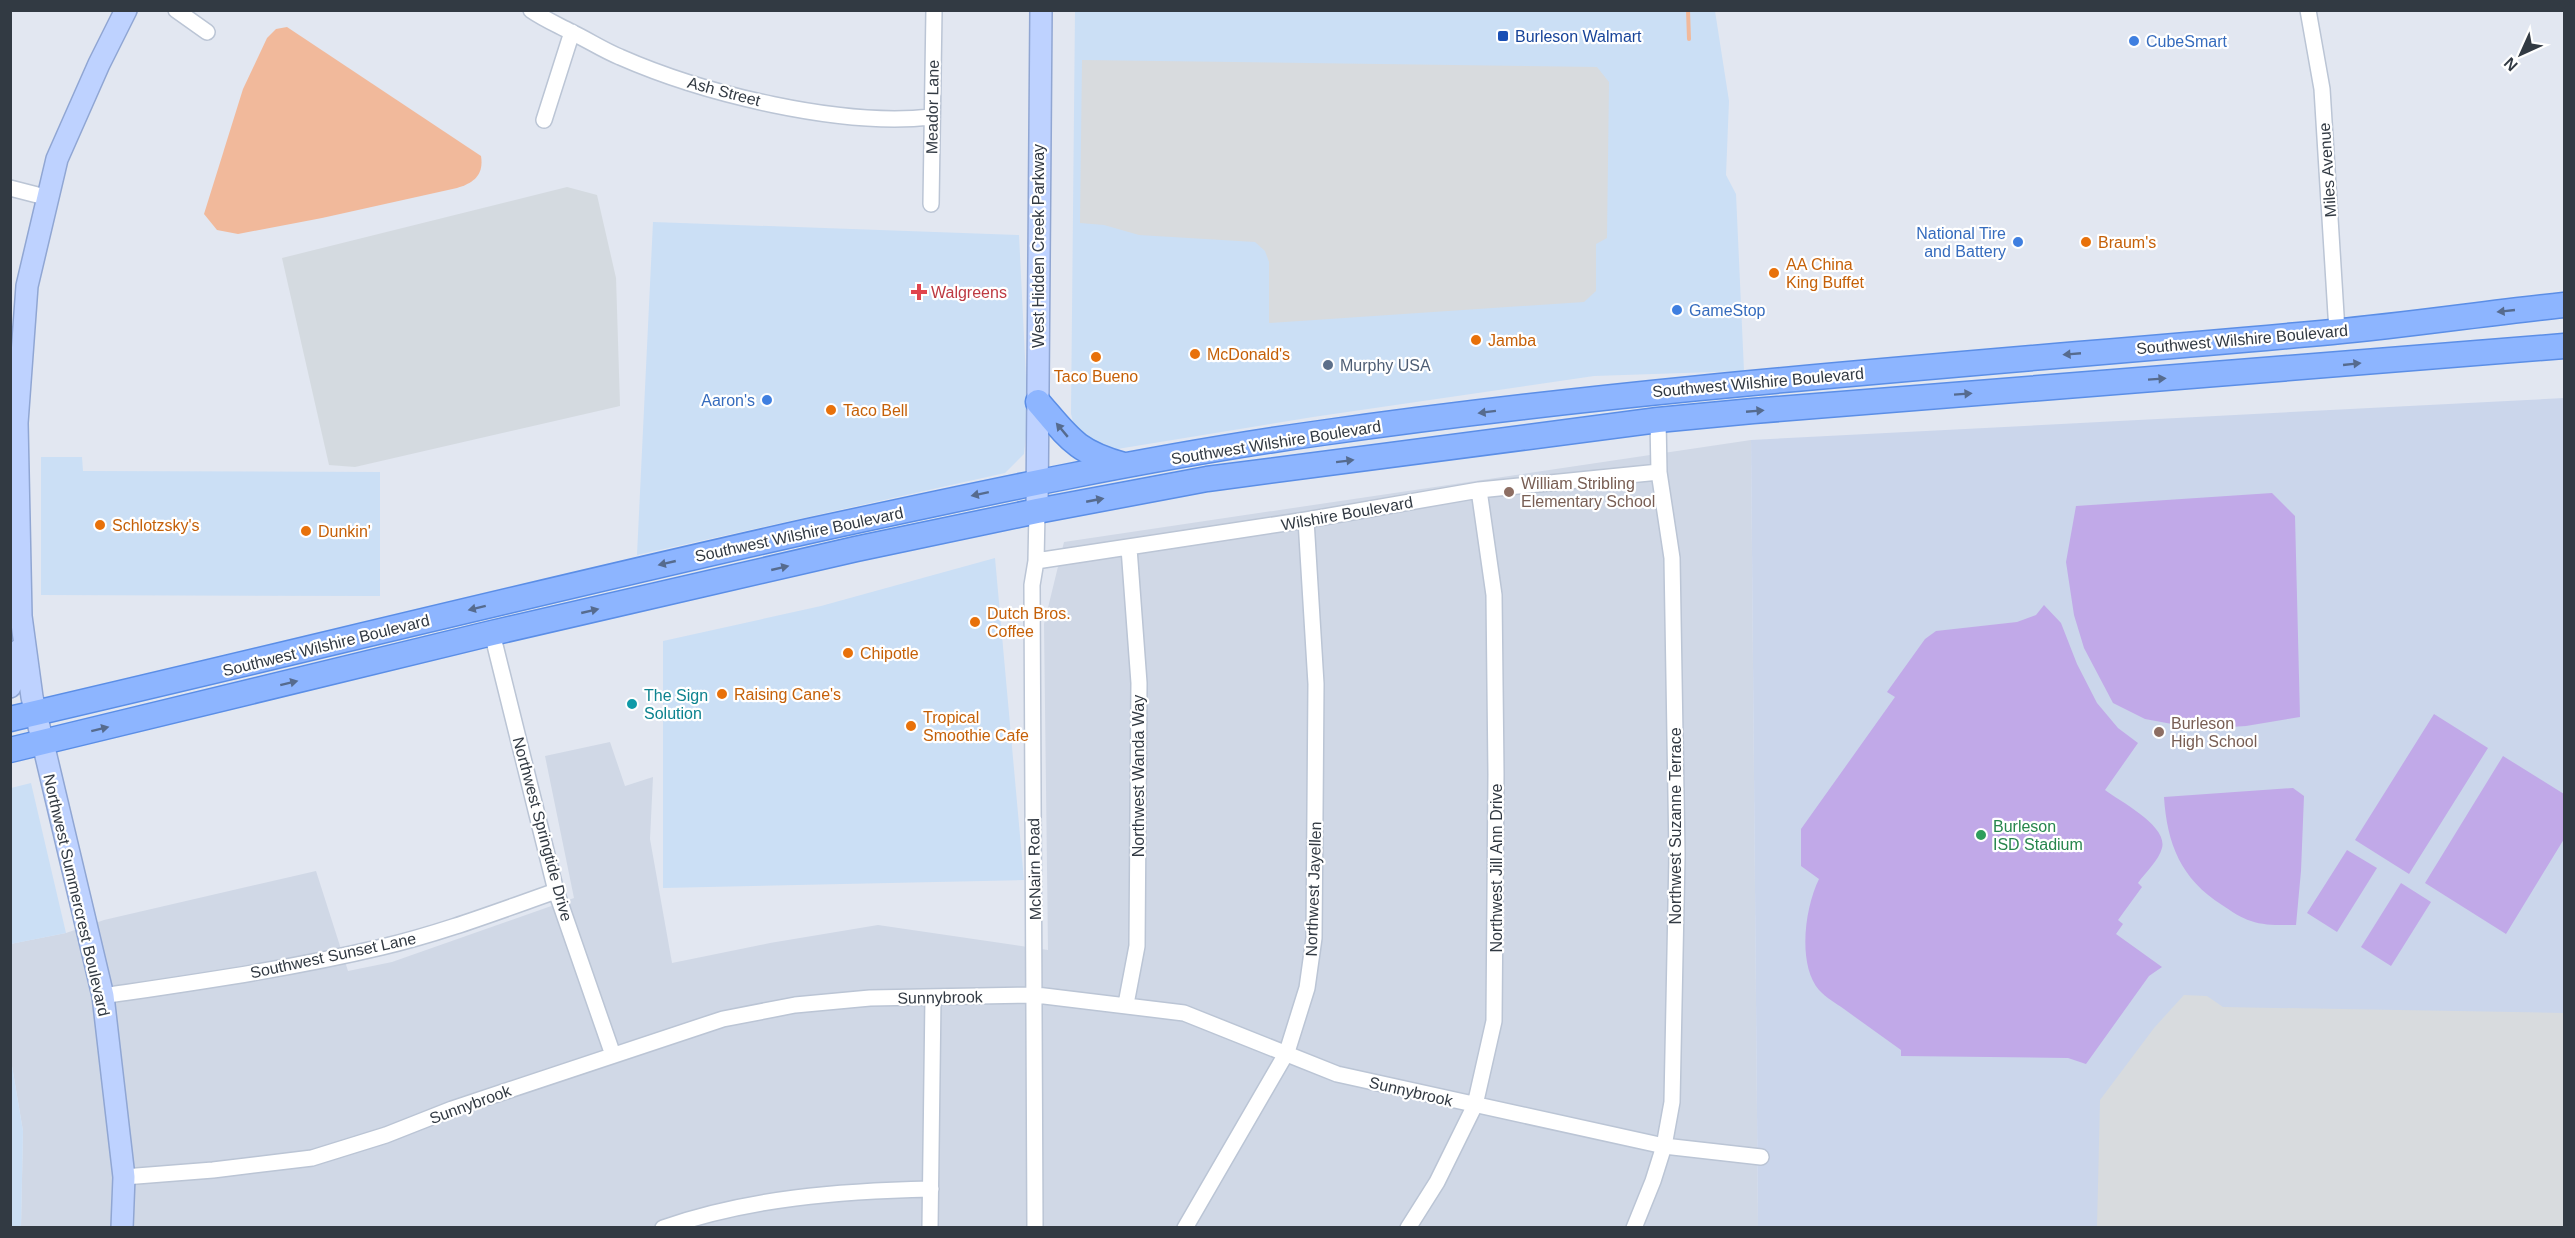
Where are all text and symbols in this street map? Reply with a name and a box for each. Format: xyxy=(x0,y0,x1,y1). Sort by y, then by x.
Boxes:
north arrow xyxy=(2491,24,2551,84)
place label: Burleson Walmart xyxy=(1515,28,1642,45)
marker: Burleson Walmart xyxy=(1496,29,1510,43)
place label: CubeSmart xyxy=(2146,33,2227,50)
marker: CubeSmart xyxy=(2127,34,2141,48)
text: N xyxy=(2501,54,2521,74)
street label: Meador Lane xyxy=(923,60,942,154)
street label: Ash Street xyxy=(686,74,763,110)
street label: Miles Avenue xyxy=(2316,122,2339,218)
street label: West Hidden Creek Parkway xyxy=(1030,144,1047,348)
place label: National Tire and Battery xyxy=(1916,225,2006,260)
place label: Braum's xyxy=(2098,234,2156,251)
marker: National Tire and Battery xyxy=(2011,235,2025,249)
marker: Braum's xyxy=(2079,235,2093,249)
place label: AA China King Buffet xyxy=(1786,256,1865,291)
marker: AA China King Buffet xyxy=(1767,266,1781,280)
place label: Walgreens xyxy=(931,284,1007,301)
marker: Walgreens xyxy=(912,285,926,299)
place label: GameStop xyxy=(1689,302,1766,319)
marker: GameStop xyxy=(1670,303,1684,317)
one-way arrow xyxy=(2497,306,2516,316)
street label: Southwest Wilshire Boulevard xyxy=(2135,322,2349,357)
place label: Jamba xyxy=(1488,332,1536,349)
marker: Jamba xyxy=(1469,333,1483,347)
place label: McDonald's xyxy=(1207,346,1290,363)
marker: McDonald's xyxy=(1188,347,1202,361)
one-way arrow xyxy=(2063,349,2082,359)
marker: Taco Bueno xyxy=(1089,350,1103,364)
place label: Murphy USA xyxy=(1340,357,1431,374)
marker: Murphy USA xyxy=(1321,358,1335,372)
one-way arrow xyxy=(2342,359,2361,369)
street label: Southwest Wilshire Boulevard xyxy=(1651,365,1865,400)
place label: Taco Bueno xyxy=(1054,368,1138,385)
one-way arrow xyxy=(2148,375,2167,384)
one-way arrow xyxy=(1954,390,1973,399)
place label: Aaron's xyxy=(701,392,755,409)
marker: Aaron's xyxy=(760,393,774,407)
place label: Taco Bell xyxy=(843,402,908,419)
marker: Taco Bell xyxy=(824,403,838,417)
one-way arrow xyxy=(1746,406,1765,415)
one-way arrow xyxy=(1477,407,1496,416)
street label: Southwest Wilshire Boulevard xyxy=(1170,417,1382,468)
one-way arrow xyxy=(1056,423,1069,438)
one-way arrow xyxy=(1336,456,1355,465)
place label: William Stribling Elementary School xyxy=(1521,475,1655,510)
marker: William Stribling Elementary School xyxy=(1502,485,1516,499)
one-way arrow xyxy=(970,490,989,499)
street label: Wilshire Boulevard xyxy=(1280,494,1414,533)
one-way arrow xyxy=(1085,495,1104,504)
street label: Southwest Wilshire Boulevard xyxy=(693,504,905,565)
place label: Schlotzsky's xyxy=(112,517,200,534)
marker: Schlotzsky's xyxy=(93,518,107,532)
place label: Dunkin' xyxy=(318,523,371,540)
marker: Dunkin' xyxy=(299,524,313,538)
one-way arrow xyxy=(657,559,676,568)
one-way arrow xyxy=(771,562,789,572)
one-way arrow xyxy=(468,603,486,613)
place label: Dutch Bros. Coffee xyxy=(987,605,1071,640)
one-way arrow xyxy=(581,606,600,615)
street label: Southwest Wilshire Boulevard xyxy=(221,612,431,679)
marker: Dutch Bros. Coffee xyxy=(968,615,982,629)
place label: Chipotle xyxy=(860,645,919,662)
marker: Chipotle xyxy=(841,646,855,660)
one-way arrow xyxy=(280,677,298,687)
place label: Raising Cane's xyxy=(734,686,841,703)
place label: The Sign Solution xyxy=(644,687,708,722)
marker: Raising Cane's xyxy=(715,687,729,701)
street label: Northwest Wanda Way xyxy=(1130,695,1147,857)
marker: The Sign Solution xyxy=(625,697,639,711)
place label: Tropical Smoothie Cafe xyxy=(923,709,1029,744)
place label: Burleson High School xyxy=(2171,715,2257,750)
marker: Tropical Smoothie Cafe xyxy=(904,719,918,733)
one-way arrow xyxy=(91,723,109,733)
marker: Burleson High School xyxy=(2152,725,2166,739)
street label: Northwest Suzanne Terrace xyxy=(1667,727,1684,925)
street label: Northwest Springtide Drive xyxy=(510,735,575,923)
street label: Northwest Summercrest Boulevard xyxy=(40,772,113,1018)
street label: Northwest Jill Ann Drive xyxy=(1488,783,1505,952)
street label: McNairn Road xyxy=(1025,818,1044,920)
place label: Burleson ISD Stadium xyxy=(1993,818,2083,853)
street label: Northwest Jayellen xyxy=(1303,821,1324,957)
marker: Burleson ISD Stadium xyxy=(1974,828,1988,842)
street label: Southwest Sunset Lane xyxy=(249,930,418,981)
street label: Sunnybrook xyxy=(897,988,984,1007)
street label: Sunnybrook xyxy=(1367,1074,1455,1110)
street label: Sunnybrook xyxy=(427,1082,514,1127)

